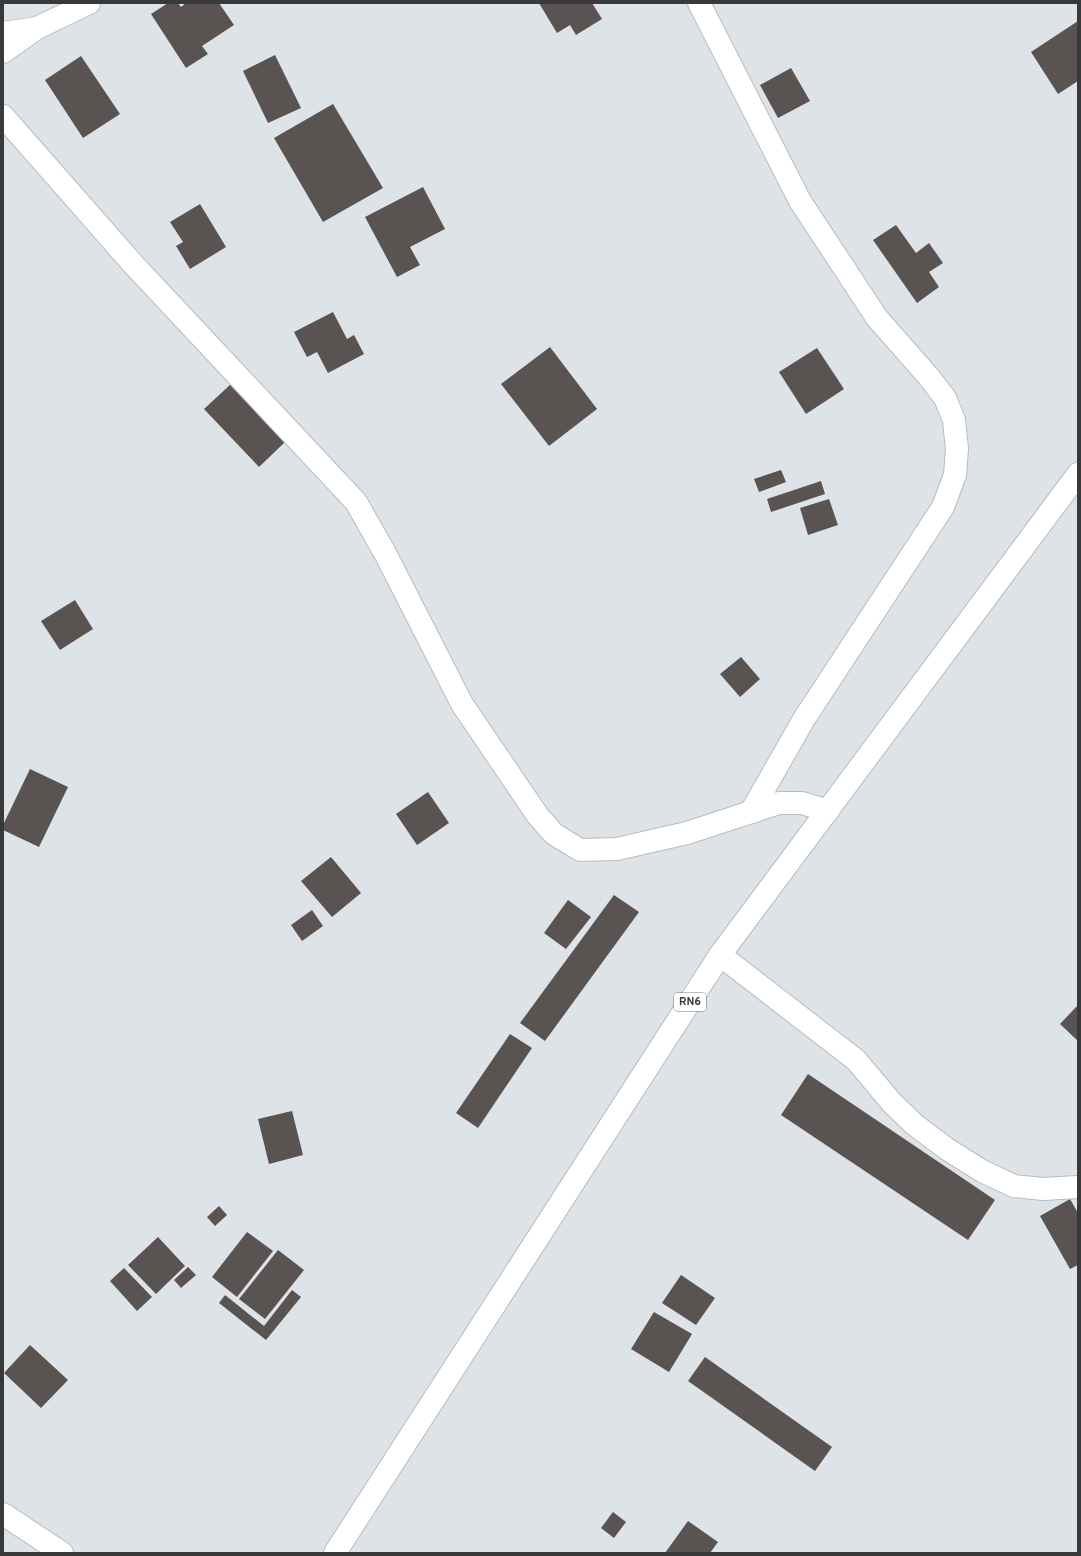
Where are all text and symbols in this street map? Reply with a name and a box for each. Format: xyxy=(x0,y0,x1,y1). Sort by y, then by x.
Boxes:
road number: RN6 xyxy=(674,993,706,1011)

